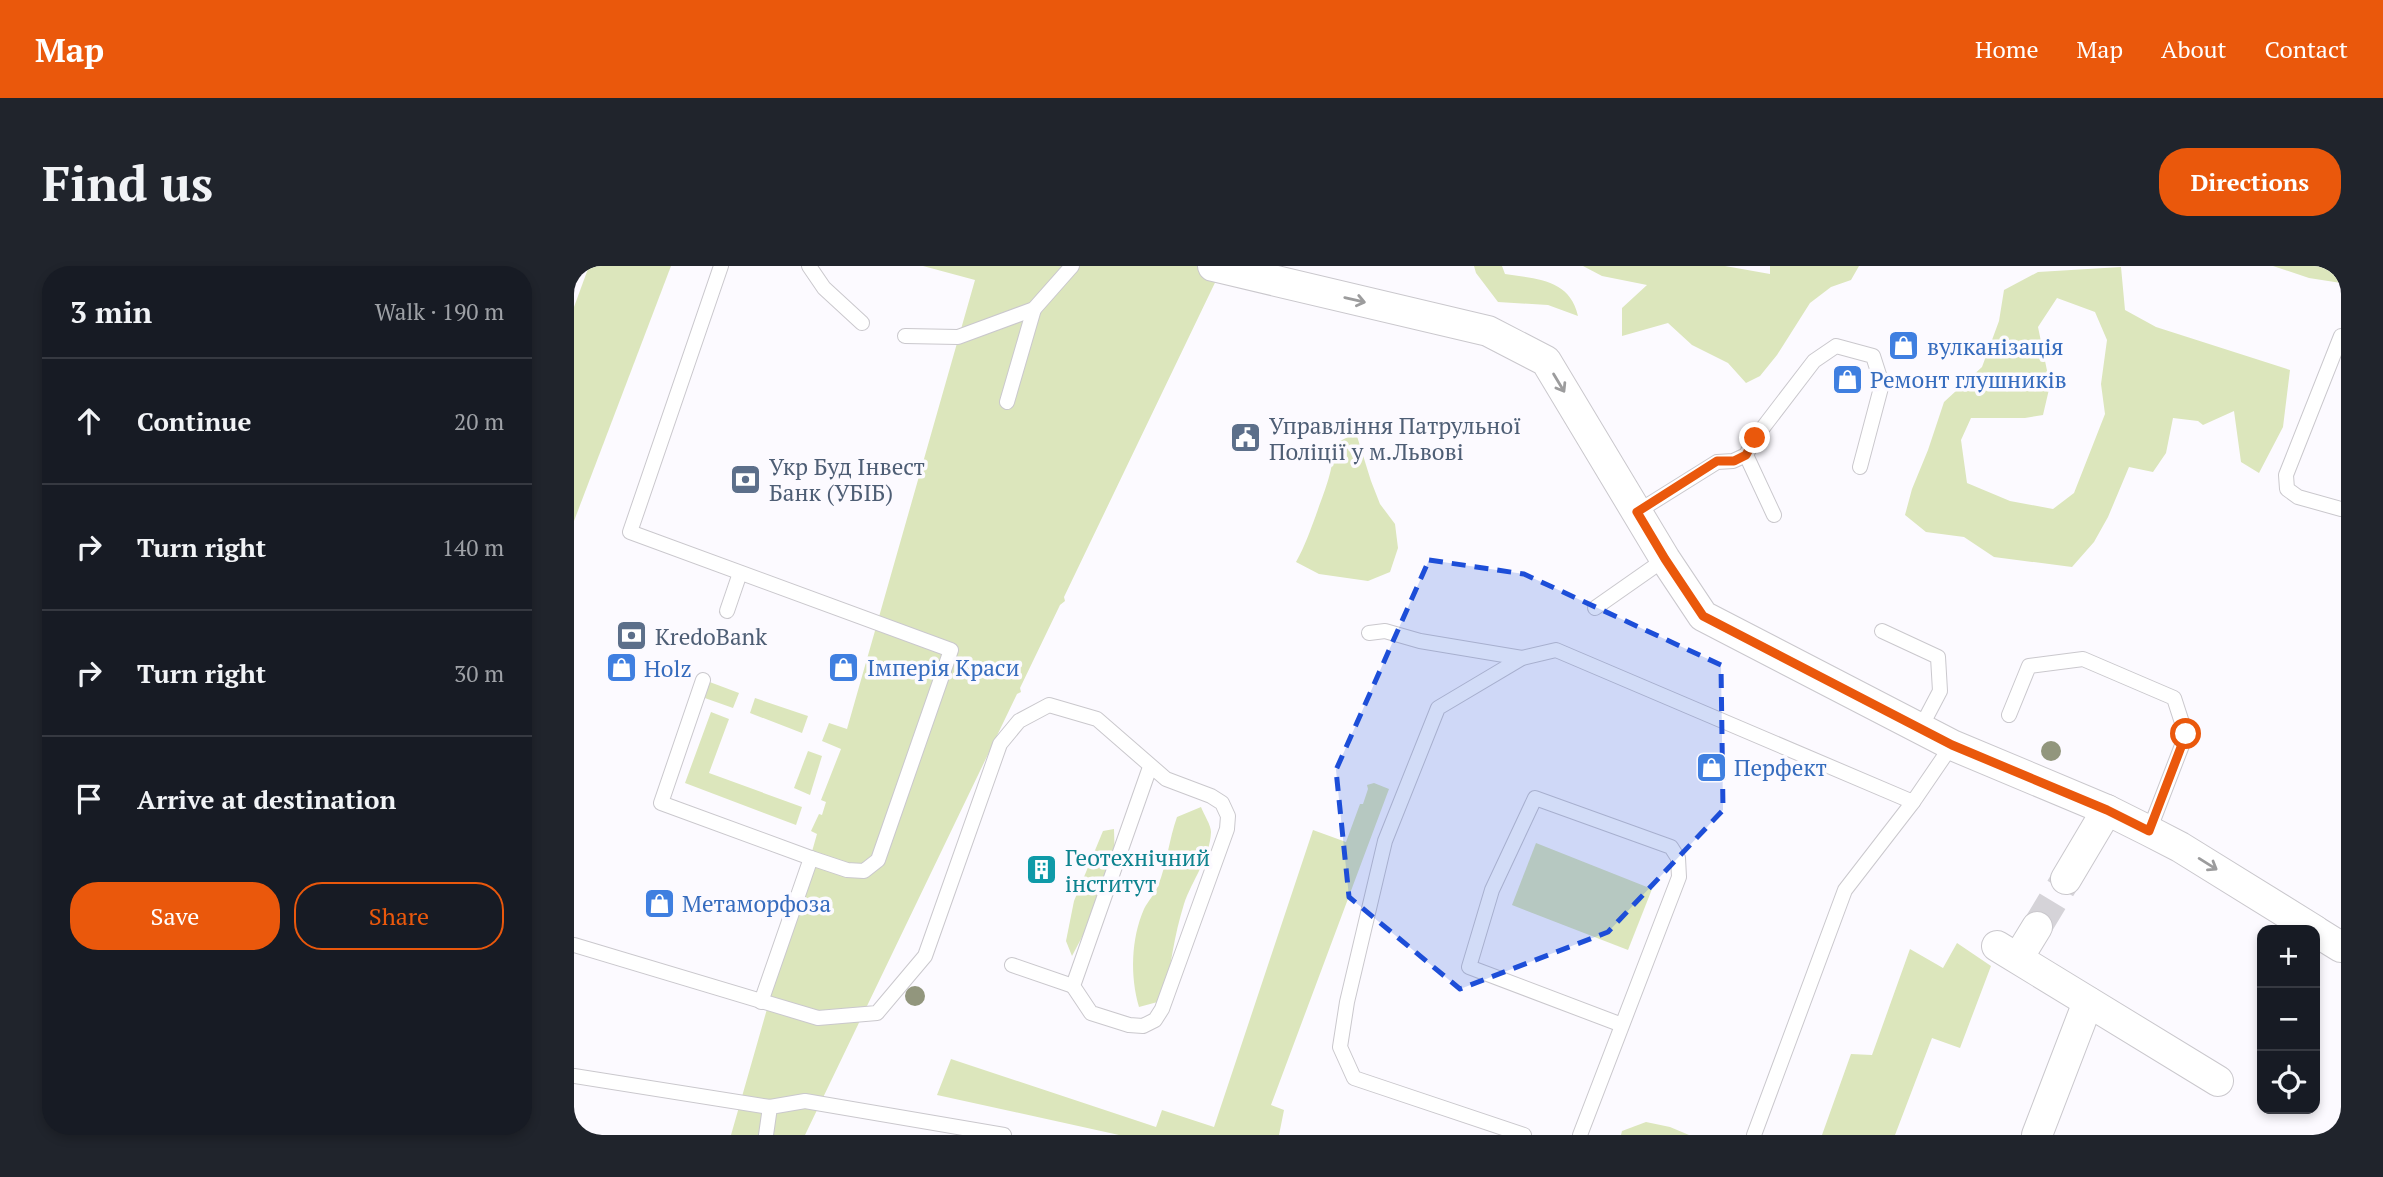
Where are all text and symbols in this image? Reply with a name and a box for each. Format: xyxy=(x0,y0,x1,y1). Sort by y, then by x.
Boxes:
text: Map xyxy=(35,28,104,71)
text: Home xyxy=(1975,33,2039,65)
text: Map xyxy=(2077,33,2123,65)
text: About xyxy=(2161,33,2227,65)
text: Contact xyxy=(2265,33,2348,65)
button: Directions xyxy=(2159,148,2341,216)
text: Find us xyxy=(42,150,213,215)
text: 3 min xyxy=(70,292,152,332)
one-way arrow xyxy=(1343,294,1365,307)
text: Walk · 190 m xyxy=(375,296,504,327)
shop icon: вулканізація xyxy=(1887,329,1921,363)
place label: вулканізація xyxy=(1927,331,2064,362)
shop icon: Ремонт глушників xyxy=(1830,362,1864,396)
place label: Ремонт глушників xyxy=(1870,364,2067,395)
one-way arrow xyxy=(1552,372,1566,392)
icon: ahead xyxy=(70,402,108,440)
text: Continue xyxy=(137,404,251,438)
text: 20 m xyxy=(454,406,504,437)
place label: Управління Патрульної Поліції у м.Львові xyxy=(1269,410,1521,467)
public building icon: Управління Патрульної Поліції у м.Львові xyxy=(1229,421,1263,455)
route end xyxy=(1739,422,1770,453)
place label: Укр Буд Інвест Банк (УБІБ) xyxy=(769,451,925,508)
bank icon: Укр Буд Інвест Банк (УБІБ) xyxy=(729,462,763,496)
icon: right xyxy=(70,528,108,566)
text: Turn right xyxy=(137,530,266,564)
text: 140 m xyxy=(442,532,504,563)
bank icon: KredoBank xyxy=(615,619,649,653)
place label: KredoBank xyxy=(655,621,767,652)
shop icon: Імперія Краси xyxy=(827,650,861,684)
shop icon: Holz xyxy=(604,651,638,685)
place label: Імперія Краси xyxy=(867,652,1020,683)
place label: Holz xyxy=(644,653,692,684)
icon: right xyxy=(70,654,108,692)
text: Turn right xyxy=(137,656,266,690)
text: 30 m xyxy=(454,658,504,689)
route start xyxy=(2170,718,2201,749)
shop icon: Перфект xyxy=(1694,750,1728,784)
place label: Перфект xyxy=(1734,752,1827,783)
icon: arrive xyxy=(70,780,108,818)
text: Arrive at destination xyxy=(137,782,396,816)
place label: Геотехнічний інститут xyxy=(1065,842,1210,899)
building icon: Геотехнічний інститут xyxy=(1025,853,1059,887)
one-way arrow xyxy=(2198,858,2218,872)
button: Save xyxy=(70,882,280,950)
button: Share xyxy=(294,882,504,950)
shop icon: Метаморфоза xyxy=(642,886,676,920)
place label: Метаморфоза xyxy=(682,888,831,919)
map controls xyxy=(2257,925,2320,1114)
button: + xyxy=(2257,925,2320,988)
button: − xyxy=(2257,988,2320,1051)
button: locate xyxy=(2257,1051,2320,1114)

